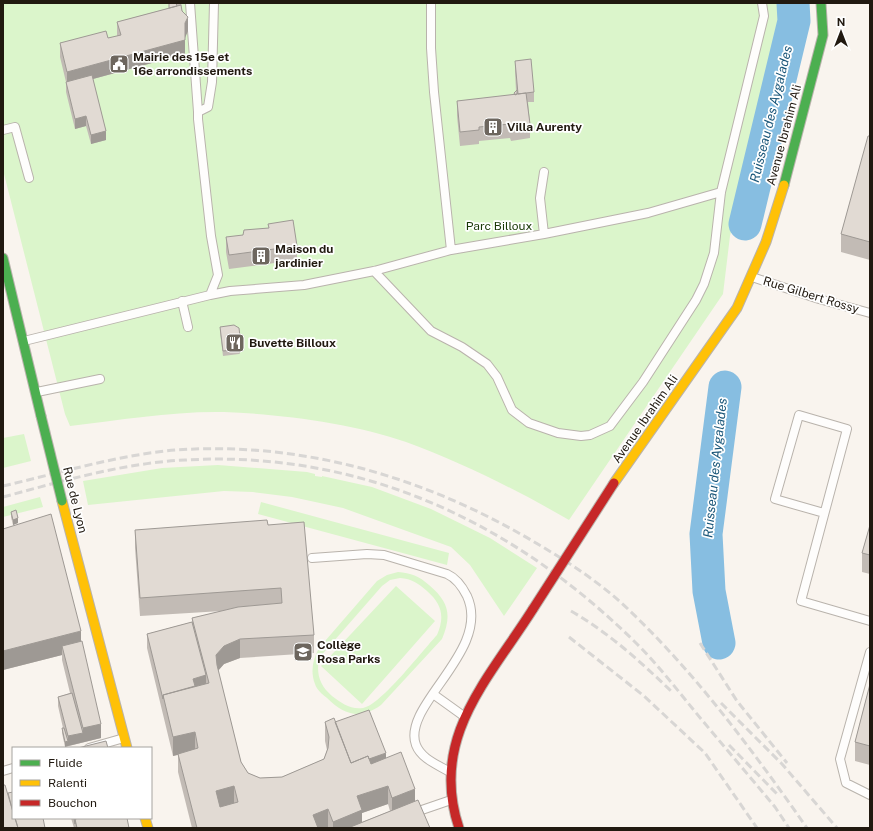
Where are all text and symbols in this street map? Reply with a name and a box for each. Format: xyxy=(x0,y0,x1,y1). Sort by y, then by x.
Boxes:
north arrow xyxy=(821,12,861,52)
text: N xyxy=(837,16,845,28)
water label: Ruisseau des Aygalades xyxy=(747,44,795,184)
place label: Mairie des 15e et 16e arrondissements xyxy=(133,50,252,78)
public building icon: Mairie des 15e et 16e arrondissements xyxy=(108,53,130,75)
street label: Avenue Ibrahim Ali xyxy=(764,83,804,187)
building icon: Villa Aurenty xyxy=(482,116,504,138)
place label: Villa Aurenty xyxy=(507,120,582,134)
park label: Parc Billoux xyxy=(466,219,532,233)
place label: Maison du jardinier xyxy=(274,242,333,270)
building icon: Maison du jardinier xyxy=(250,245,272,267)
street label: Rue Gilbert Rossy xyxy=(761,274,861,316)
restaurant icon: Buvette Billoux xyxy=(224,332,246,354)
place label: Buvette Billoux xyxy=(249,336,336,350)
street label: Avenue Ibrahim Ali xyxy=(609,372,681,466)
water label: Ruisseau des Aygalades xyxy=(700,397,730,539)
street label: Rue de Lyon xyxy=(60,465,90,535)
place label: Collège Rosa Parks xyxy=(317,638,380,666)
school or university icon: Collège Rosa Parks xyxy=(292,641,314,663)
legend xyxy=(12,747,152,819)
text: Fluide xyxy=(48,756,83,770)
text: Ralenti xyxy=(48,776,87,790)
text: Bouchon xyxy=(48,796,97,810)

